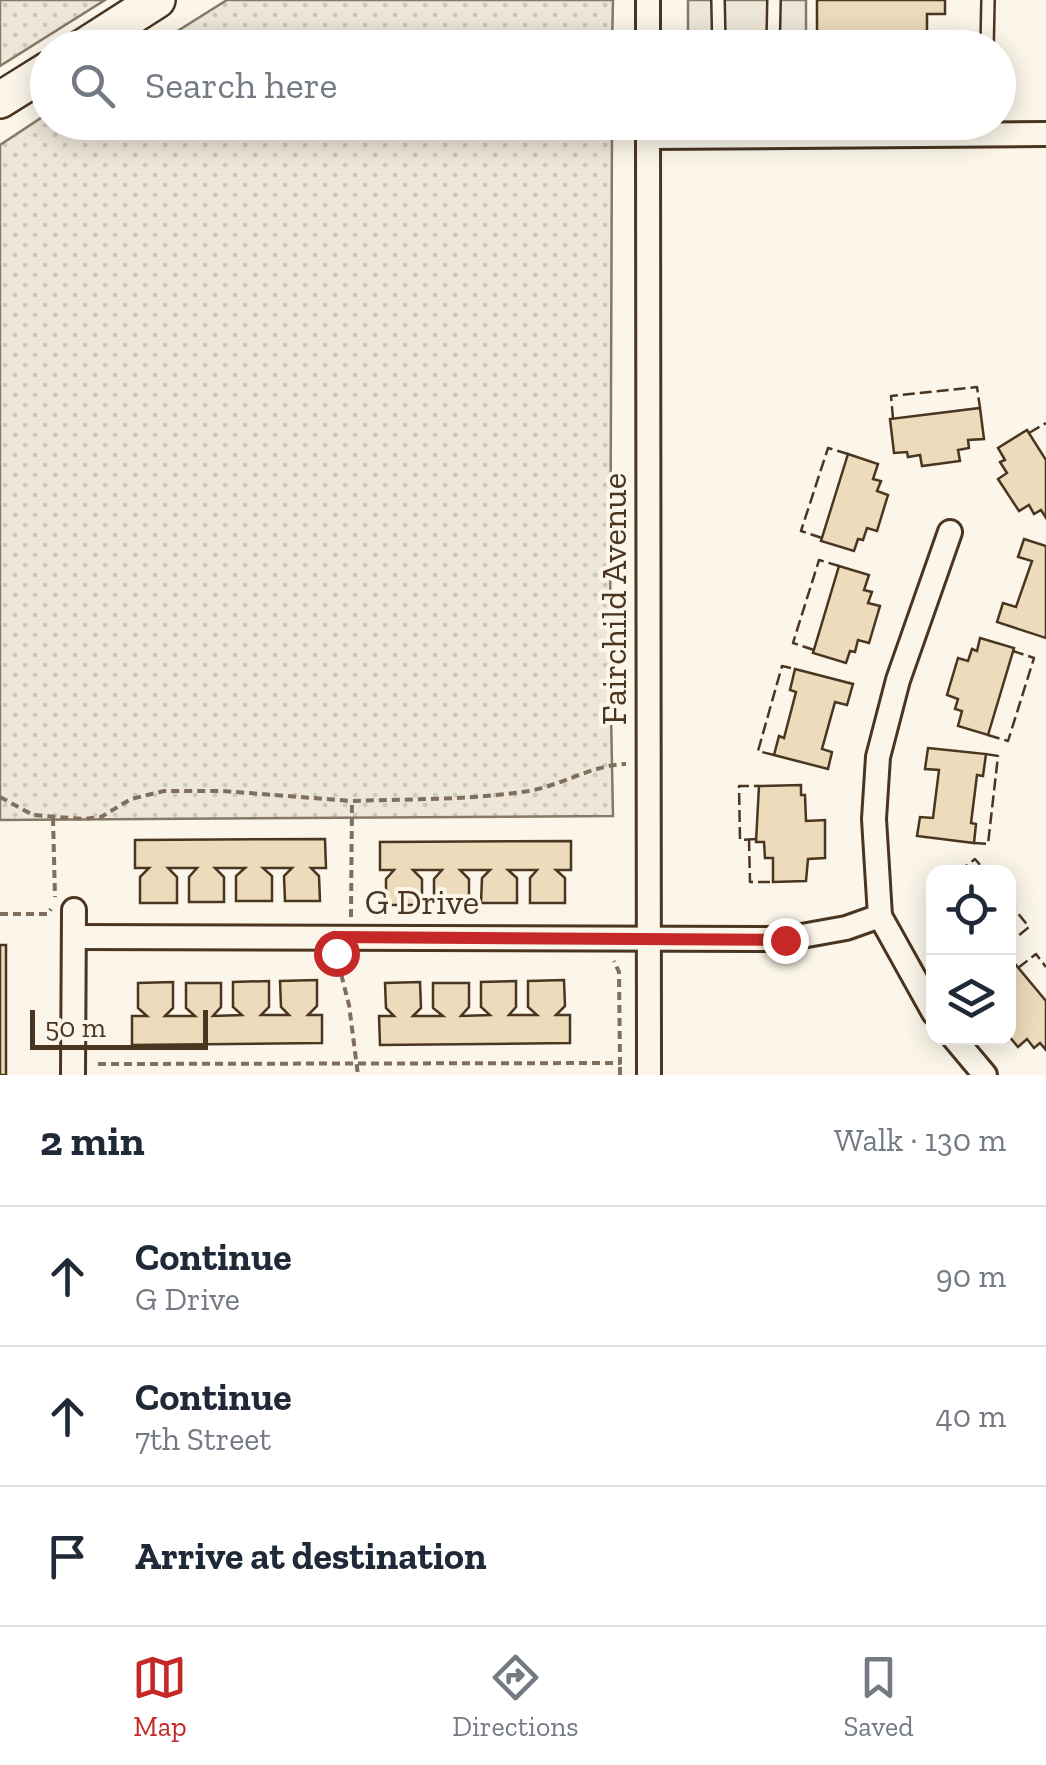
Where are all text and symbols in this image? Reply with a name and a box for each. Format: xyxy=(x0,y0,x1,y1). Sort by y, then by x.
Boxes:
search box xyxy=(30,30,1016,140)
icon: search xyxy=(65,58,120,113)
text: Search here xyxy=(145,62,337,108)
street label: Fairchild Avenue xyxy=(593,473,635,725)
map controls xyxy=(926,865,1016,1045)
button: locate xyxy=(926,865,1016,955)
street label: G Drive xyxy=(365,881,479,923)
route end xyxy=(763,918,809,964)
route start xyxy=(314,931,360,977)
button: layers xyxy=(926,955,1016,1045)
scale bar xyxy=(30,1005,208,1050)
text: 50 m xyxy=(45,1011,106,1044)
text: 2 min xyxy=(40,1115,145,1166)
text: Walk · 130 m xyxy=(834,1121,1006,1159)
text: Continue xyxy=(135,1234,292,1280)
icon: ahead xyxy=(40,1249,95,1304)
text: 90 m xyxy=(936,1257,1006,1295)
text: G Drive xyxy=(135,1280,240,1318)
text: Continue xyxy=(135,1374,292,1420)
icon: ahead xyxy=(40,1389,95,1444)
text: 40 m xyxy=(935,1397,1006,1435)
text: 7th Street xyxy=(135,1420,271,1458)
icon: arrive xyxy=(40,1529,95,1584)
text: Arrive at destination xyxy=(135,1533,486,1579)
tab: Map xyxy=(132,1650,187,1743)
tab: Directions xyxy=(452,1650,579,1743)
tab: Saved xyxy=(843,1650,914,1743)

